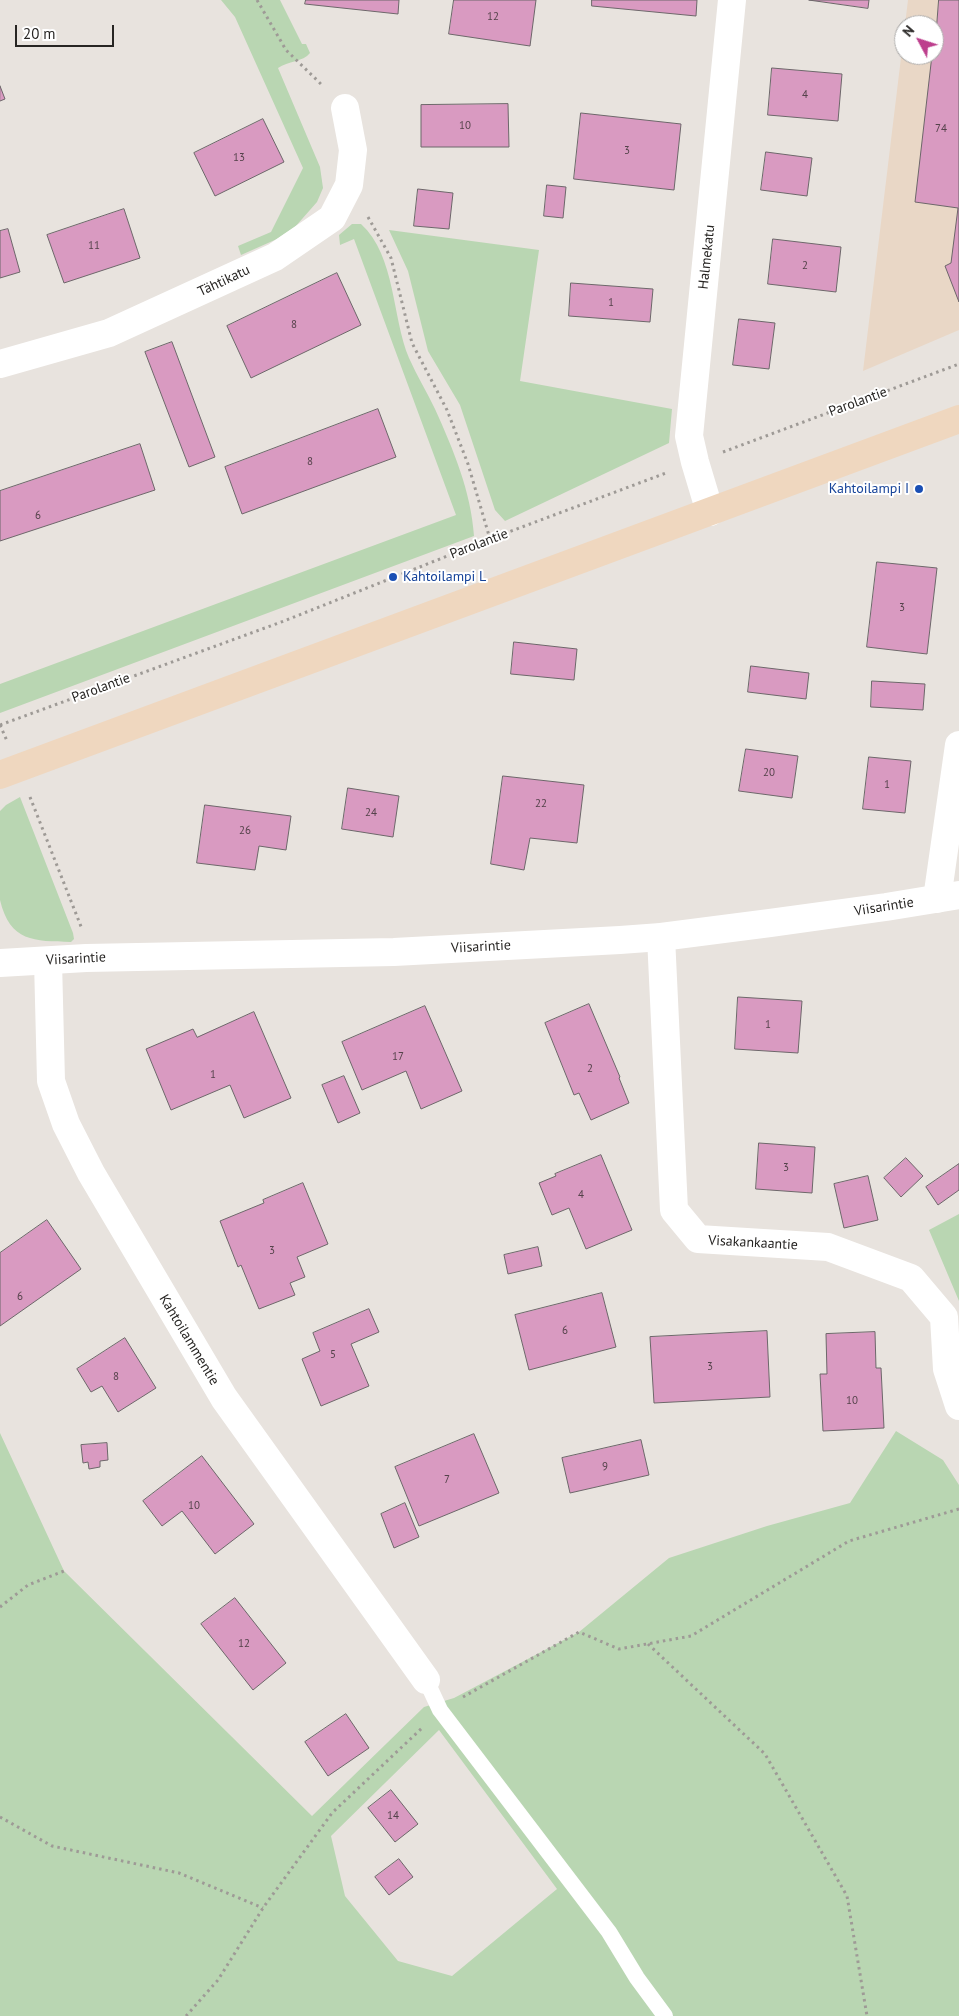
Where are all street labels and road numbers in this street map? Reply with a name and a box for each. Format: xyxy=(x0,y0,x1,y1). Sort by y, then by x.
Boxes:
street label: Halmekatu xyxy=(695,224,719,290)
street label: Tähtikatu xyxy=(195,262,253,300)
street label: Parolantie xyxy=(827,384,889,420)
street label: Parolantie xyxy=(448,525,510,563)
street label: Parolantie xyxy=(70,670,132,706)
street label: Viisarintie xyxy=(853,894,915,920)
street label: Viisarintie xyxy=(451,937,511,957)
street label: Viisarintie xyxy=(46,949,106,969)
street label: Visakankaantie xyxy=(708,1232,798,1254)
street label: Kahtoilammentie xyxy=(155,1292,223,1388)

